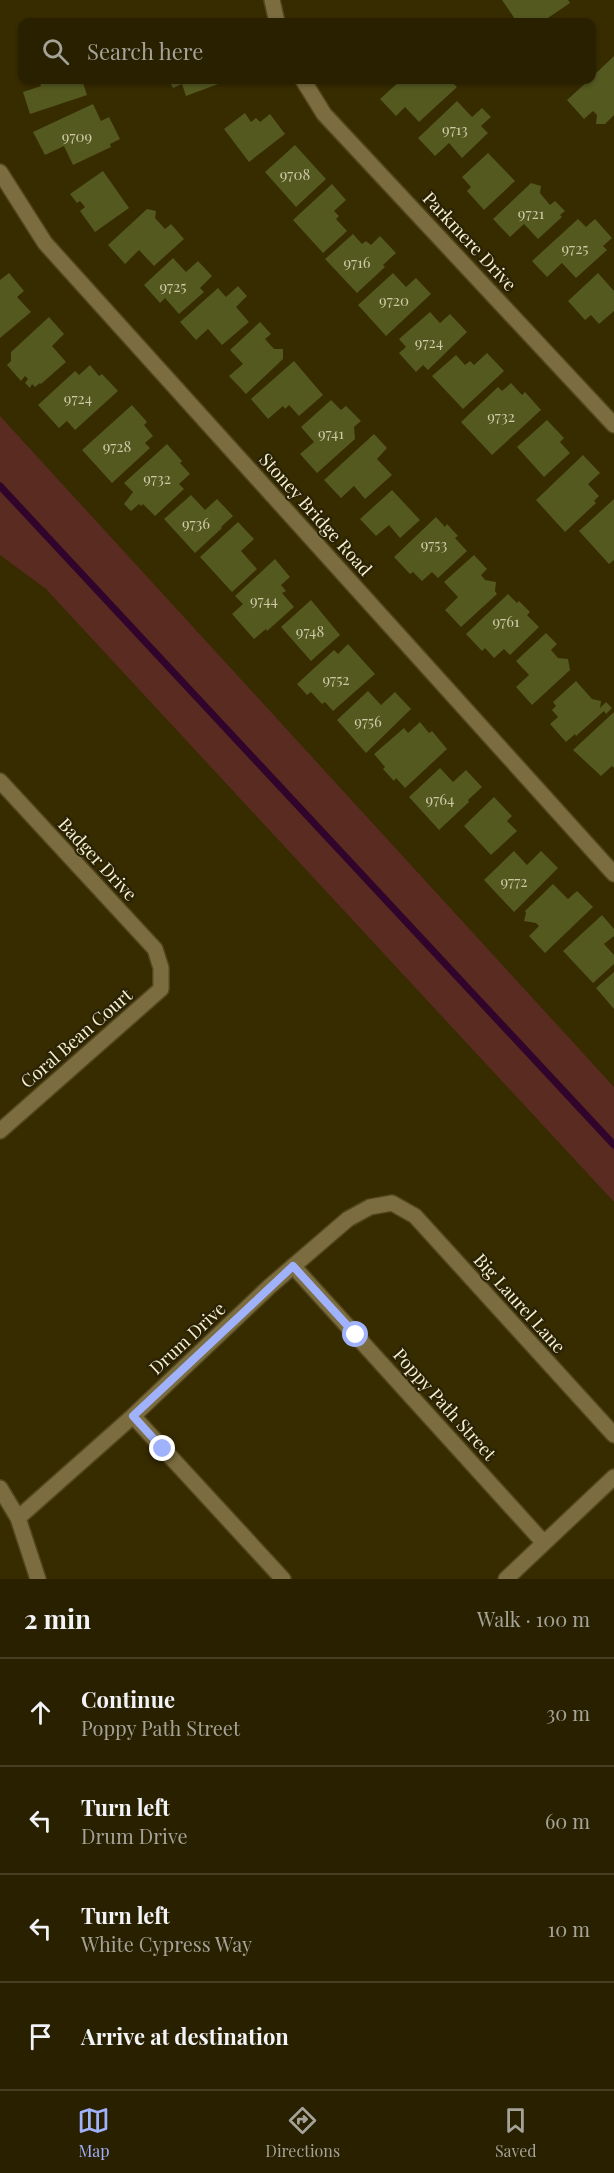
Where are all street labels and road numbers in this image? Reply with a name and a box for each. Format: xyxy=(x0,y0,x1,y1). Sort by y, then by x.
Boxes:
street label: Parkmere Drive xyxy=(418,186,522,296)
street label: Stoney Bridge Road xyxy=(254,447,378,581)
street label: Badger Drive xyxy=(53,812,143,906)
street label: Coral Bean Court xyxy=(15,982,137,1093)
street label: Big Laurel Lane xyxy=(469,1248,571,1358)
street label: Drum Drive xyxy=(144,1296,230,1380)
street label: Poppy Path Street xyxy=(388,1343,502,1466)

